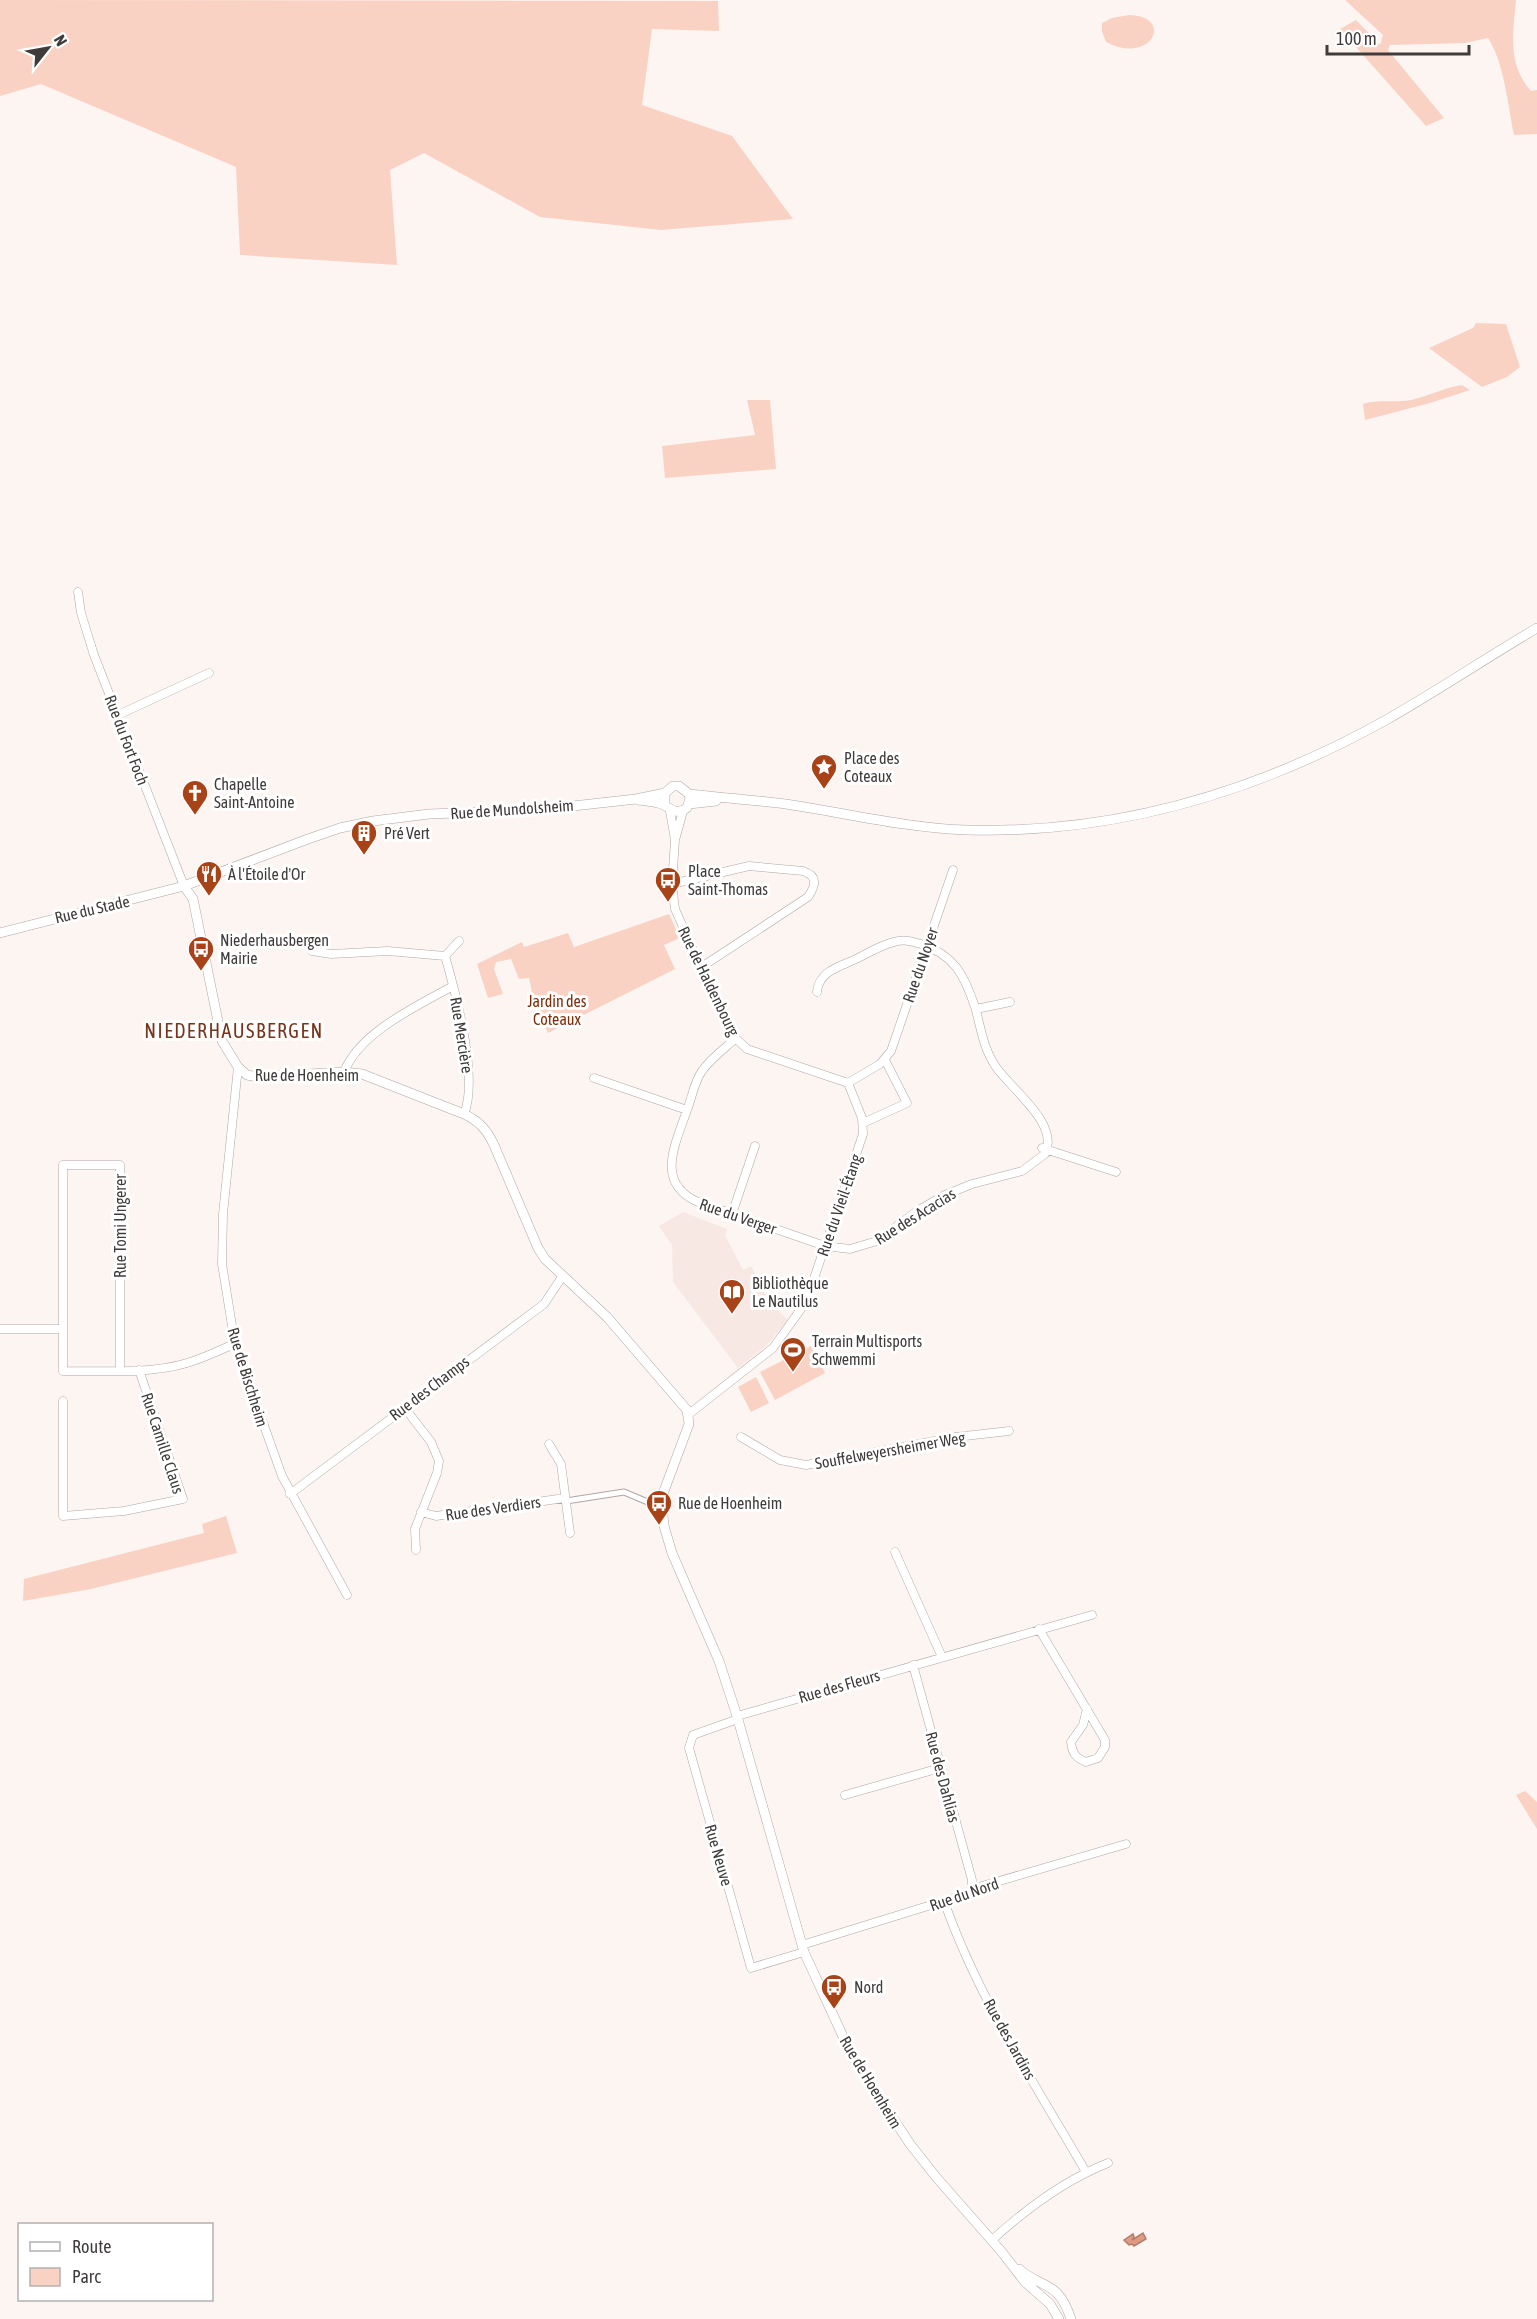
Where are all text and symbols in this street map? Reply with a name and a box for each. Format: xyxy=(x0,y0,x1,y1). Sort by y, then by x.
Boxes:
north arrow xyxy=(18,18,78,78)
scale bar xyxy=(1327,18,1470,56)
text: 100 m xyxy=(1336,28,1377,49)
text: N xyxy=(51,32,71,49)
street label: Rue du Fort Foch xyxy=(102,692,152,788)
place label: Place des Coteaux xyxy=(844,749,900,785)
place icon: Place des Coteaux xyxy=(809,752,839,790)
place label: Chapelle Saint-Antoine xyxy=(214,775,294,811)
church icon: Chapelle Saint-Antoine xyxy=(180,778,210,816)
street label: Rue de Mundolsheim xyxy=(450,796,574,822)
building icon: Pré Vert xyxy=(349,818,379,856)
place label: Pré Vert xyxy=(384,824,430,842)
restaurant icon: À l'Étoile d'Or xyxy=(194,859,224,897)
place label: Place Saint-Thomas xyxy=(688,862,768,898)
place label: À l'Étoile d'Or xyxy=(228,865,305,883)
bus stop icon: Place Saint-Thomas xyxy=(653,865,683,903)
street label: Rue du Stade xyxy=(53,892,131,926)
street label: Rue de Haldenbourg xyxy=(674,923,743,1039)
street label: Rue du Noyer xyxy=(899,925,942,1005)
place label: Niederhausbergen Mairie xyxy=(220,931,329,967)
bus stop icon: Niederhausbergen Mairie xyxy=(186,934,216,972)
park label: Jardin des Coteaux xyxy=(528,992,587,1028)
street label: Rue Mercière xyxy=(447,996,477,1074)
district label: NIEDERHAUSBERGEN xyxy=(144,1019,324,1042)
street label: Rue de Hoenheim xyxy=(255,1066,359,1084)
street label: Rue du Vieil-Étang xyxy=(813,1151,866,1259)
street label: Rue Tomi Ungerer xyxy=(111,1174,130,1278)
street label: Rue des Acacias xyxy=(871,1184,959,1248)
street label: Rue du Verger xyxy=(697,1194,779,1239)
place label: Bibliothèque Le Nautilus xyxy=(752,1274,828,1310)
library icon: Bibliothèque Le Nautilus xyxy=(717,1277,747,1315)
street label: Rue de Bischheim xyxy=(224,1325,272,1429)
place label: Terrain Multisports Schwemmi xyxy=(812,1332,922,1368)
sports icon: Terrain Multisports Schwemmi xyxy=(778,1335,808,1373)
street label: Rue des Champs xyxy=(386,1352,473,1425)
street label: Rue Camille Claus xyxy=(138,1390,188,1496)
street label: Souffelweyersheimer Weg xyxy=(813,1428,967,1473)
bus stop icon: Rue de Hoenheim xyxy=(644,1488,674,1526)
street label: Rue des Verdiers xyxy=(444,1492,542,1524)
place label: Rue de Hoenheim xyxy=(678,1494,782,1512)
street label: Rue des Fleurs xyxy=(796,1666,882,1706)
street label: Rue des Dahlias xyxy=(922,1730,964,1825)
street label: Rue Neuve xyxy=(702,1822,736,1888)
street label: Rue du Nord xyxy=(927,1874,1001,1914)
bus stop icon: Nord xyxy=(819,1972,849,2010)
place label: Nord xyxy=(854,1978,883,1996)
street label: Rue des Jardins xyxy=(980,1995,1040,2083)
street label: Rue de Hoenheim xyxy=(836,2033,906,2131)
legend xyxy=(18,2223,213,2301)
text: Route xyxy=(72,2236,111,2257)
text: Parc xyxy=(72,2266,101,2287)

